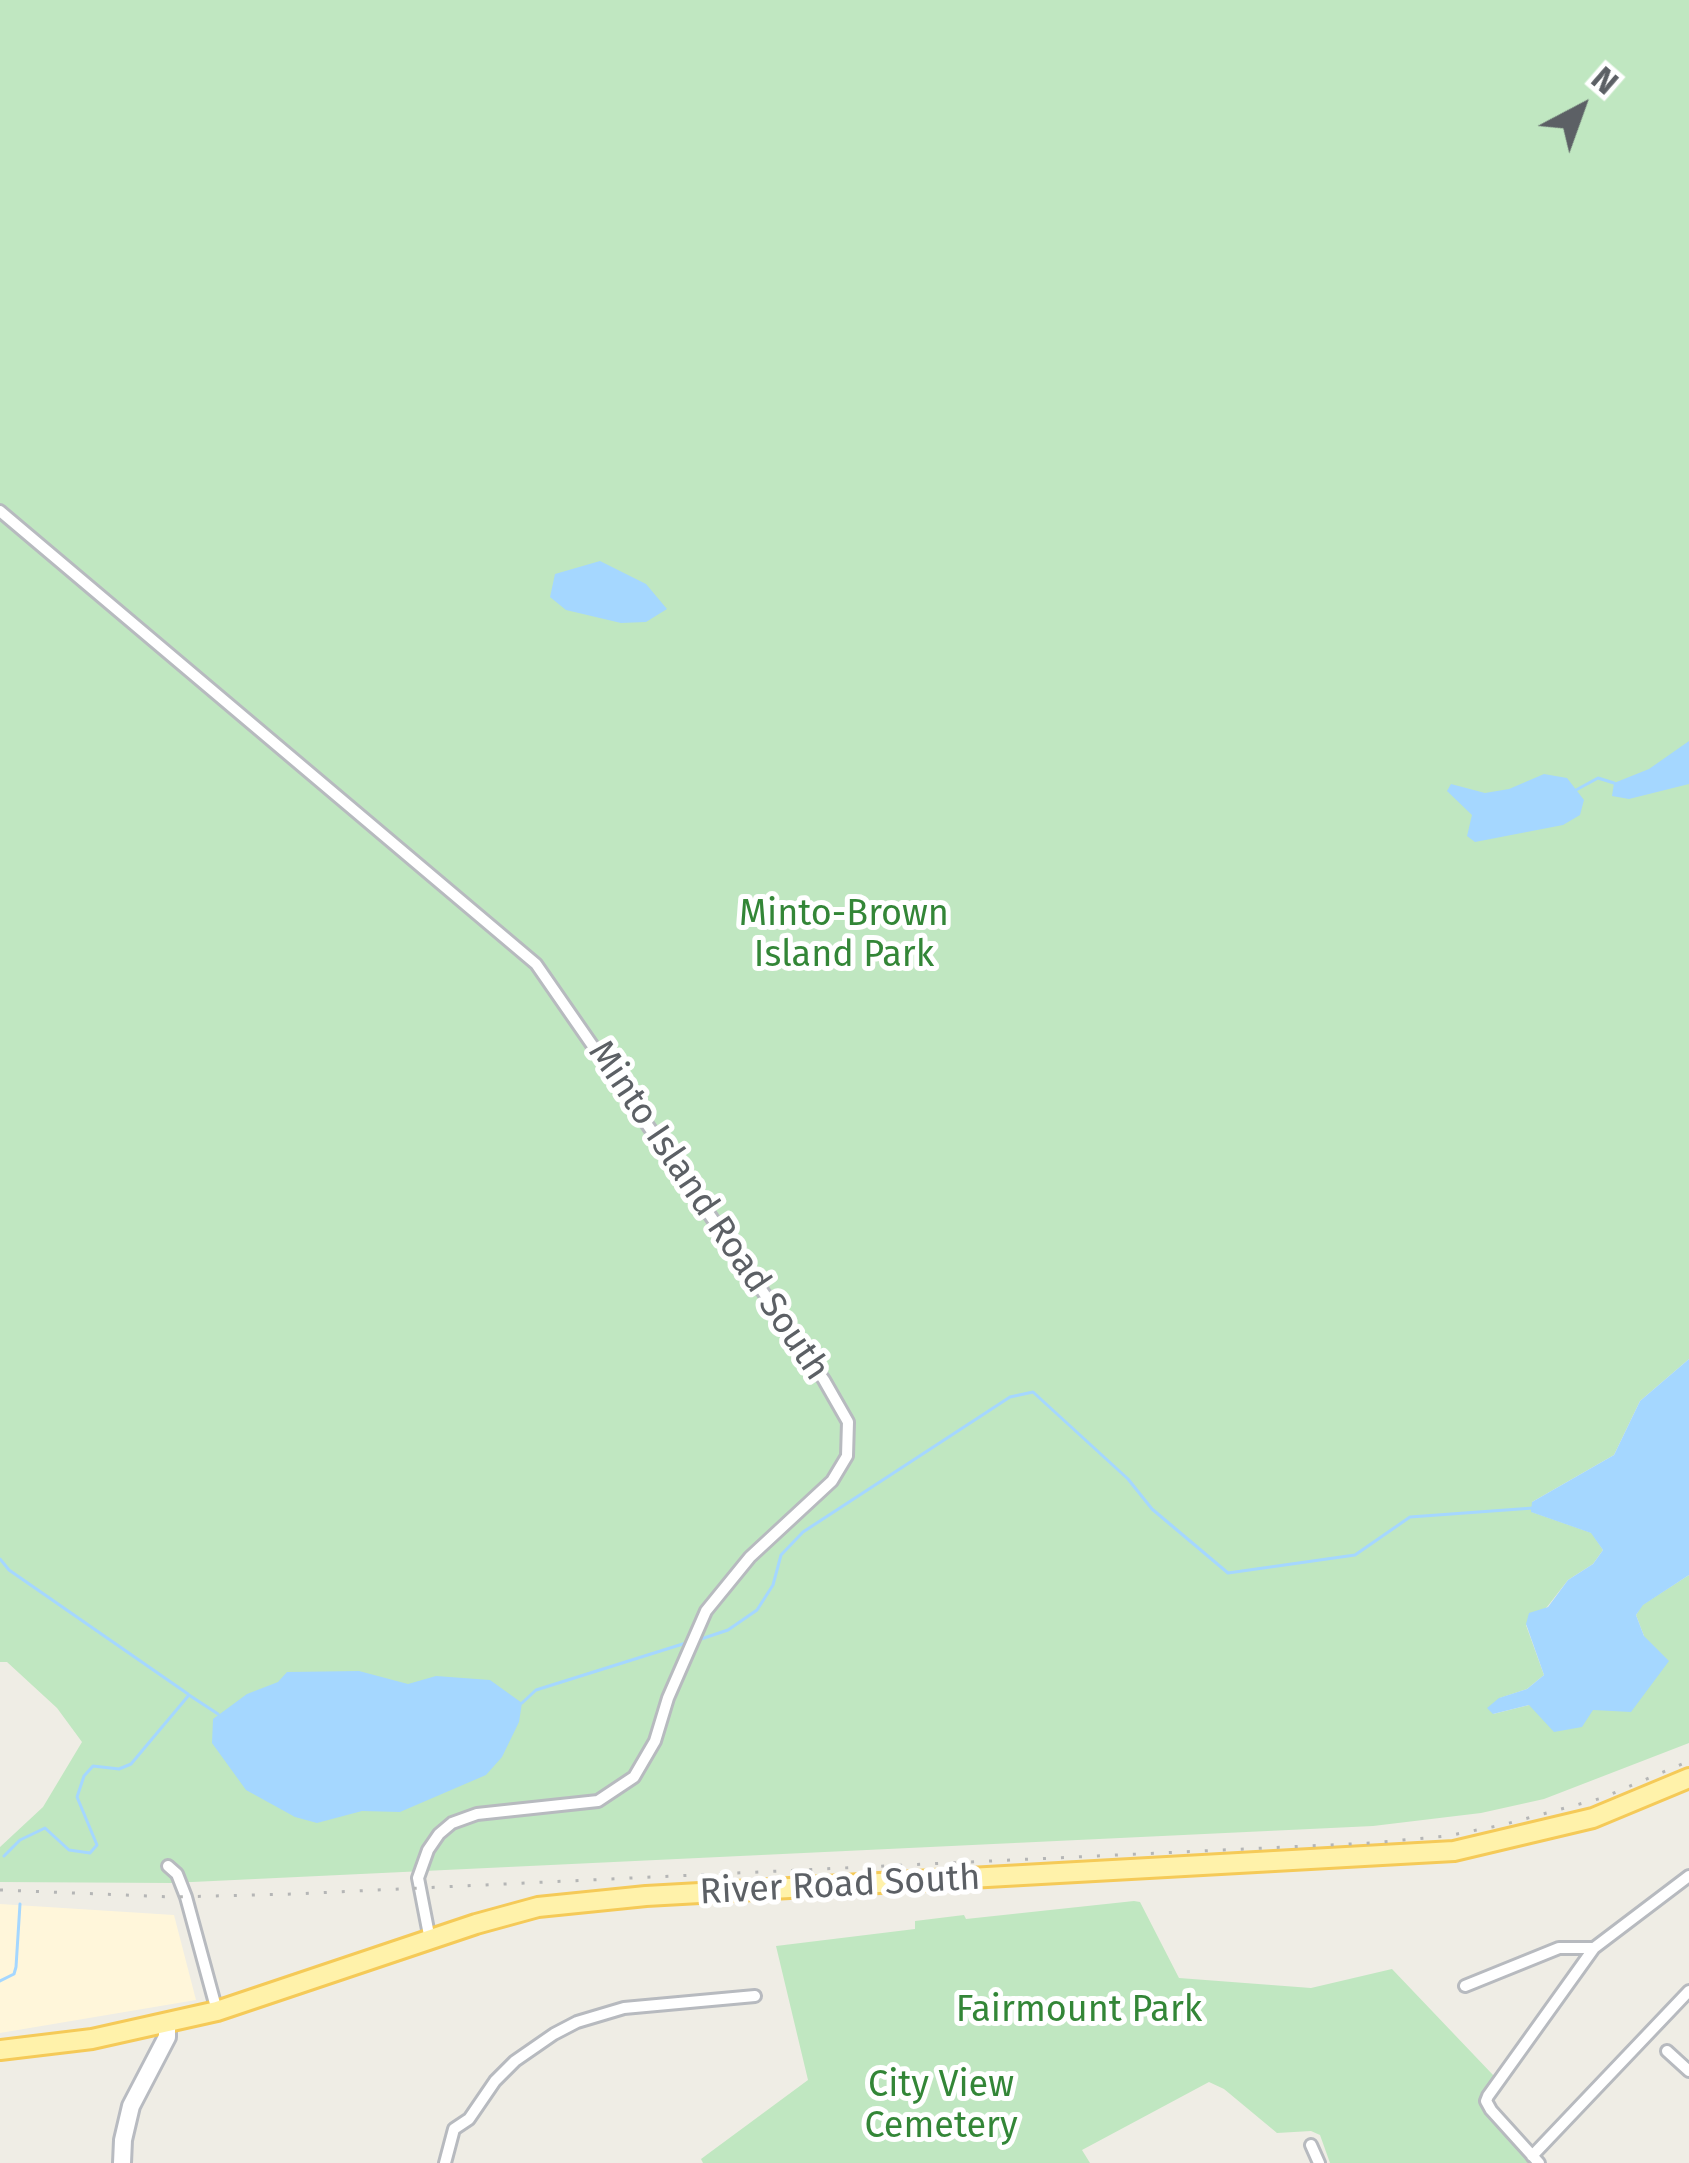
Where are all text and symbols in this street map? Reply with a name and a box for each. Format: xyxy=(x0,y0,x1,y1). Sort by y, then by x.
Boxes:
north arrow xyxy=(1521,48,1641,168)
text: N xyxy=(1583,59,1626,103)
park label: Minto-Brown Island Park xyxy=(739,893,949,978)
street label: Minto Island Road South xyxy=(578,1033,838,1389)
street label: River Road South xyxy=(699,1857,981,1915)
park label: Fairmount Park xyxy=(956,1989,1202,2033)
park label: City View Cemetery xyxy=(864,2064,1018,2149)

